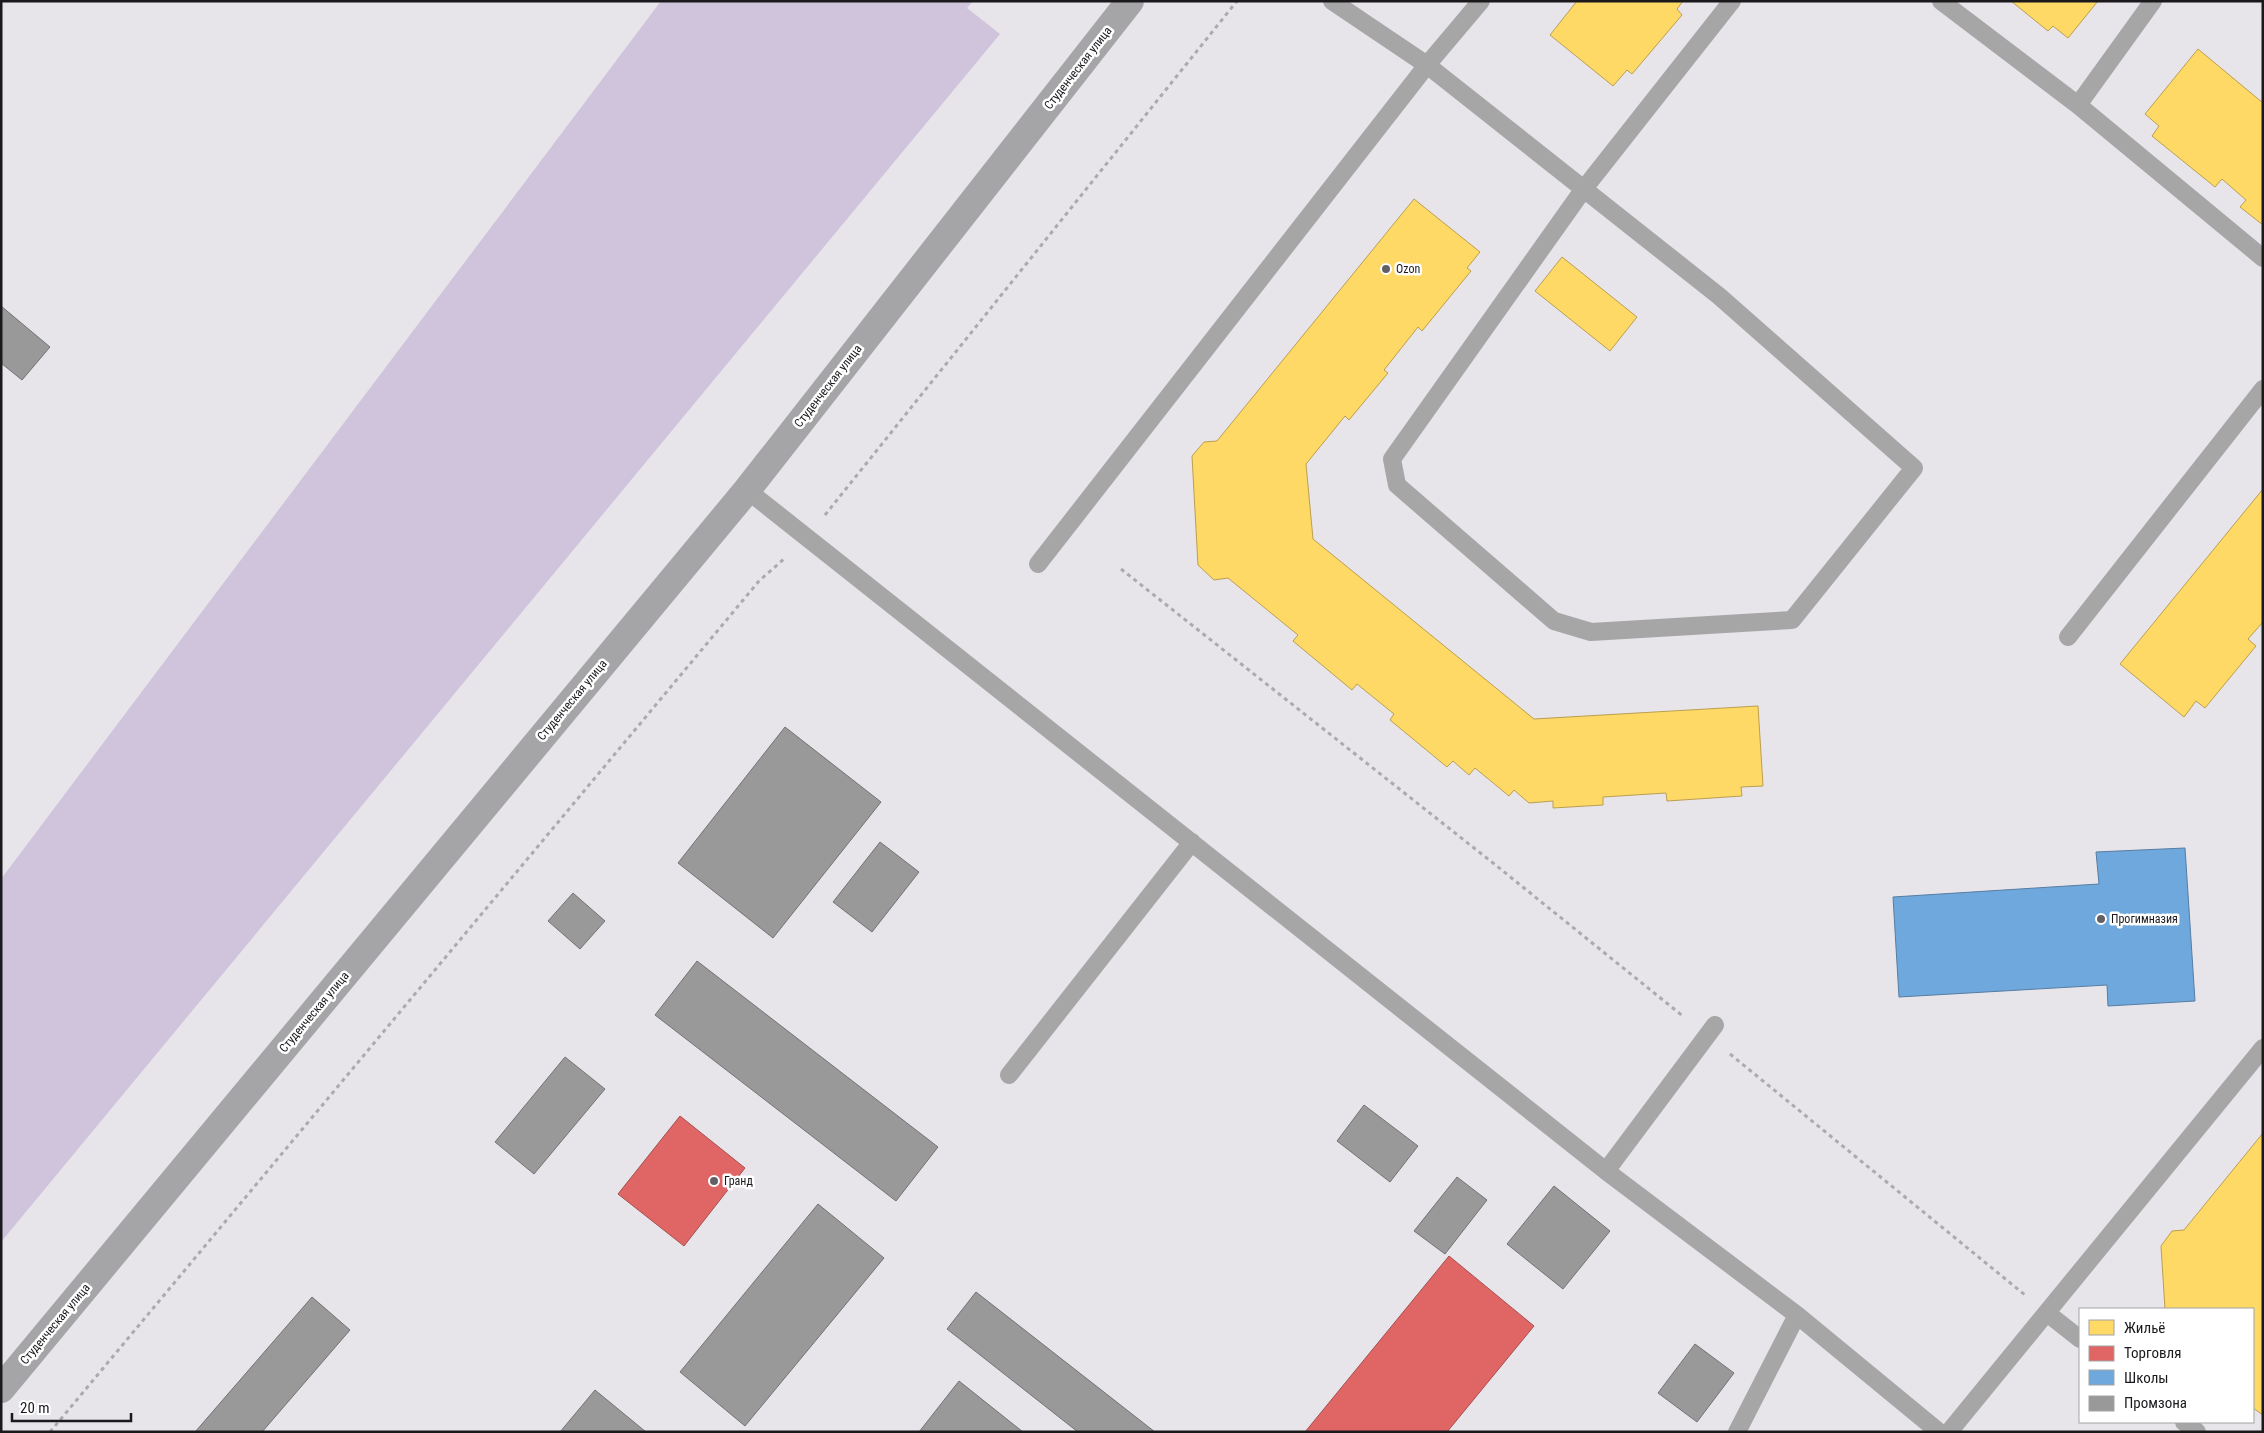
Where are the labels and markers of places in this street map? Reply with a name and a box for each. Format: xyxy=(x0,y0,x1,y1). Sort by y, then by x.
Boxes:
place label: Ozon xyxy=(1396,262,1420,276)
marker: Ozon xyxy=(1380,263,1392,275)
place label: Прогимназия xyxy=(2111,912,2178,926)
marker: Прогимназия xyxy=(2095,913,2107,925)
place label: Гранд xyxy=(724,1174,753,1188)
marker: Гранд xyxy=(708,1175,720,1187)

